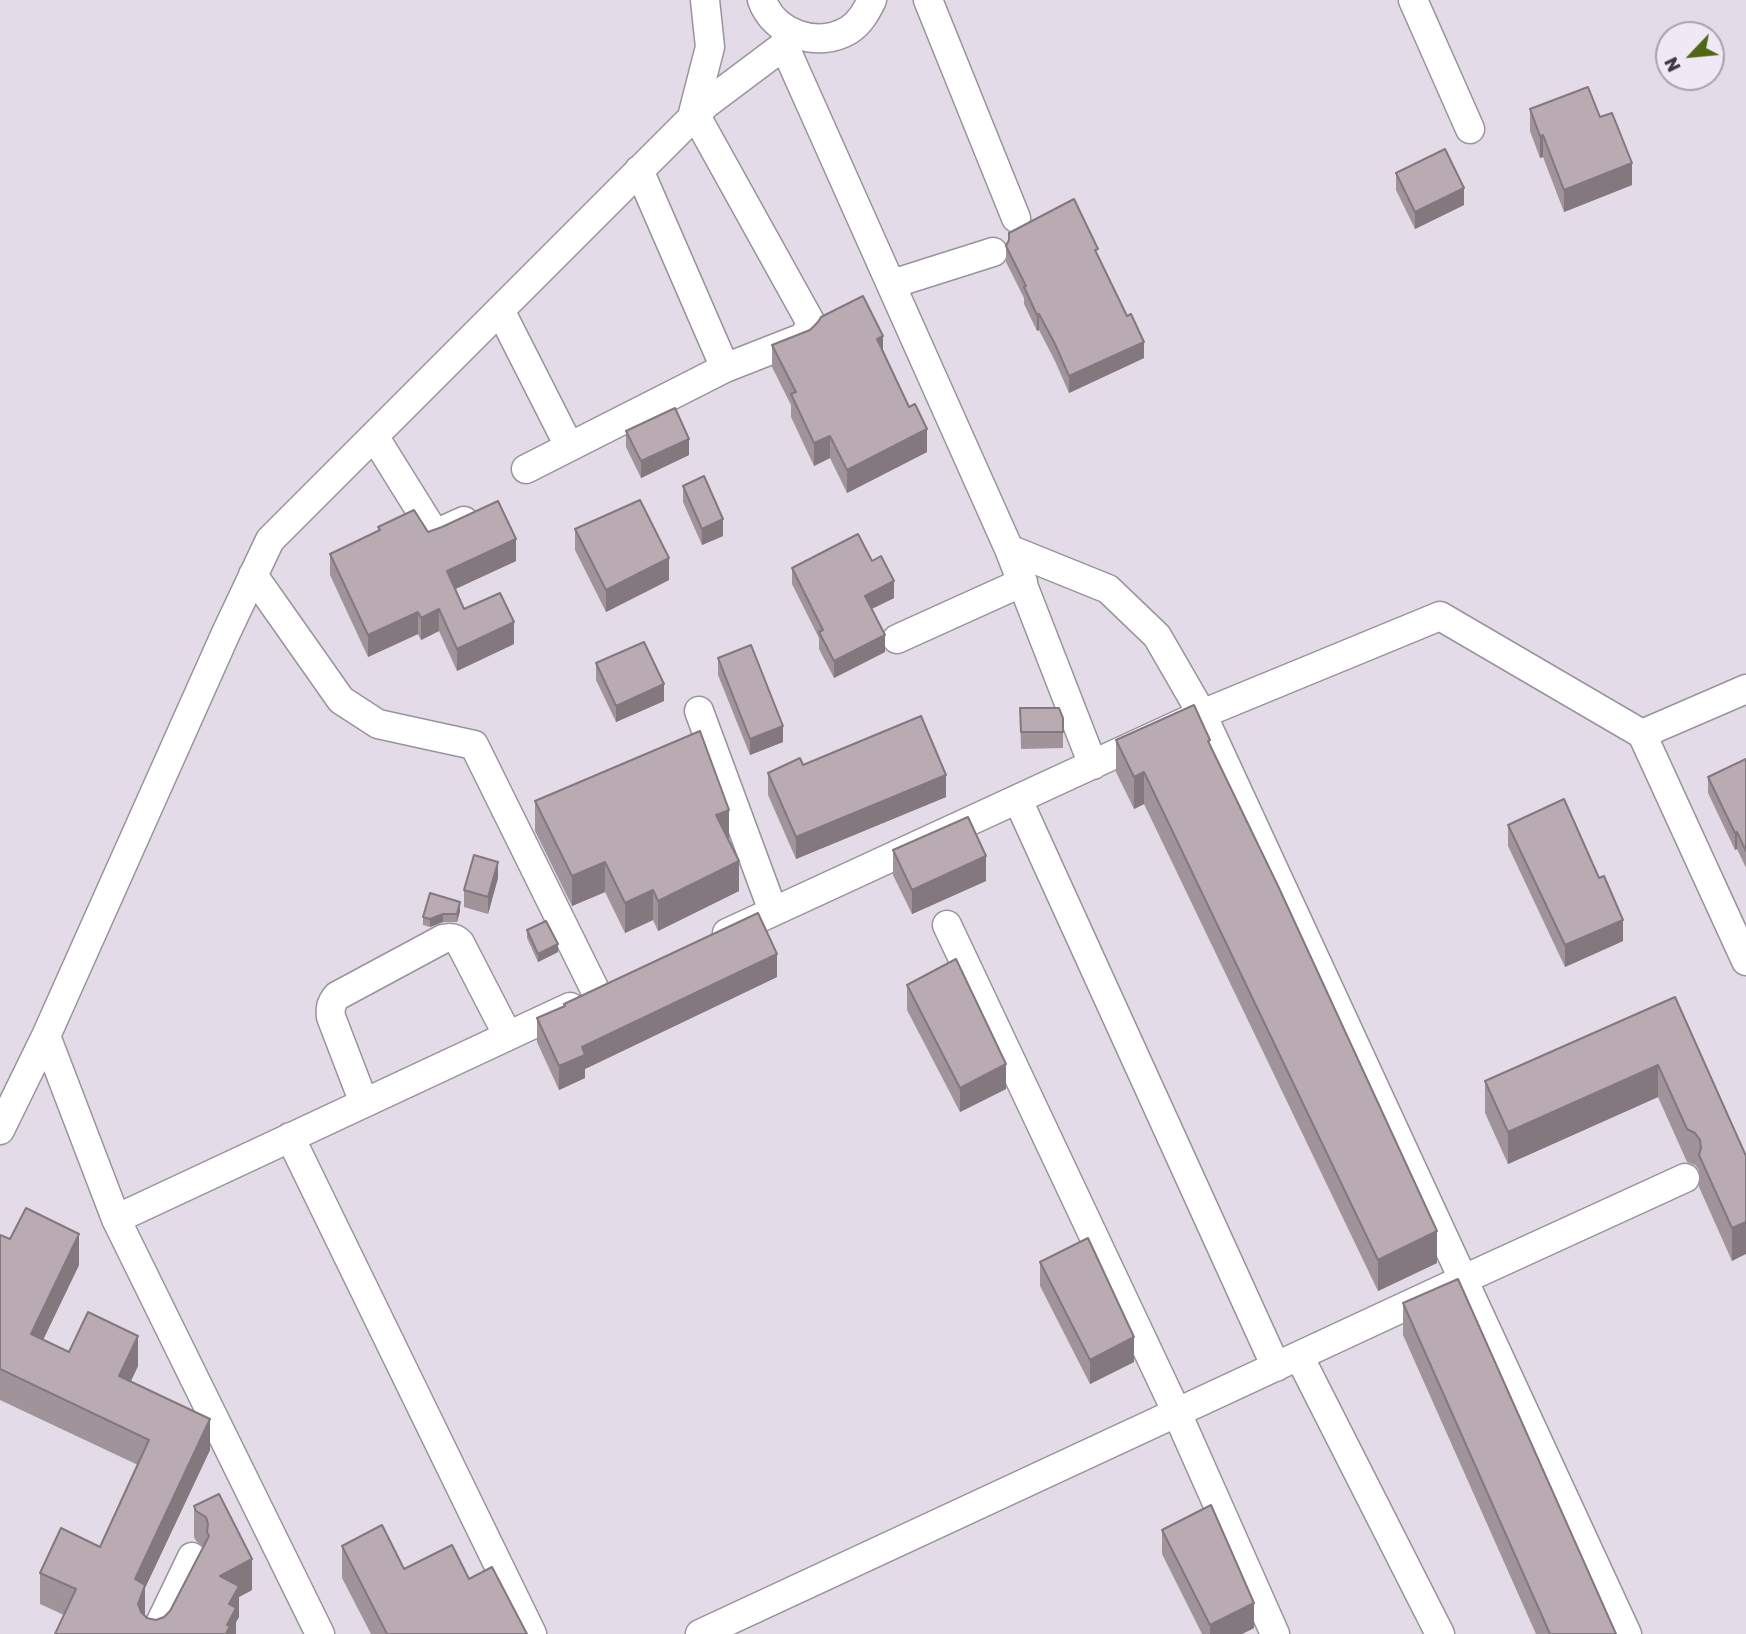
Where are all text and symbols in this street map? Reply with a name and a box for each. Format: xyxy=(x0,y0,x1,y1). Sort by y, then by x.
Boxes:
north arrow xyxy=(1655,21,1725,91)
text: N xyxy=(1659,53,1686,76)

